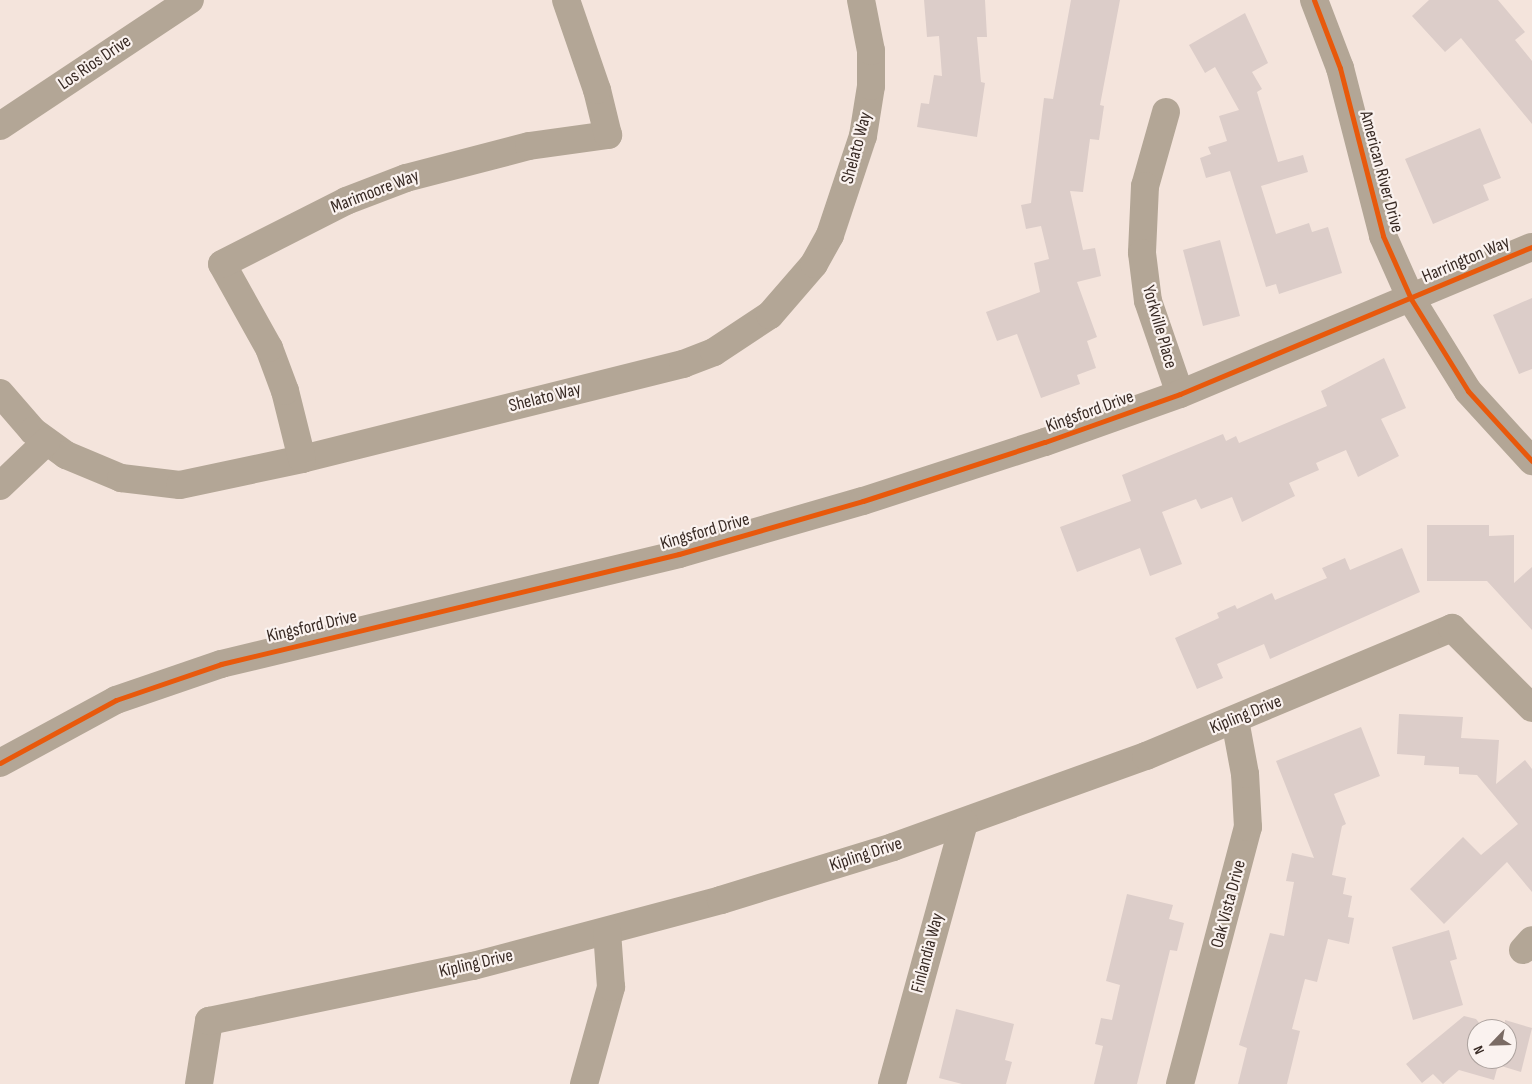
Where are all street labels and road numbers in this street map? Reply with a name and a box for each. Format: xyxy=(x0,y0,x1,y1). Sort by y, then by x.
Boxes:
street label: Los Rios Drive xyxy=(54,31,136,95)
street label: American River Drive xyxy=(1354,109,1408,235)
street label: Shelato Way xyxy=(837,110,877,186)
street label: Marimoore Way xyxy=(328,165,422,219)
street label: Harrington Way xyxy=(1419,232,1513,288)
street label: Yorkville Place xyxy=(1137,283,1181,371)
street label: Shelato Way xyxy=(507,379,583,417)
street label: Kingsford Drive xyxy=(1043,386,1137,438)
street label: Kingsford Drive xyxy=(658,509,752,555)
street label: Kingsford Drive xyxy=(265,606,359,648)
street label: Kipling Drive xyxy=(1207,691,1285,739)
street label: Kipling Drive xyxy=(827,833,905,877)
street label: Oak Vista Drive xyxy=(1207,858,1251,950)
street label: Finlandia Way xyxy=(907,911,949,995)
street label: Kipling Drive xyxy=(437,945,515,983)

